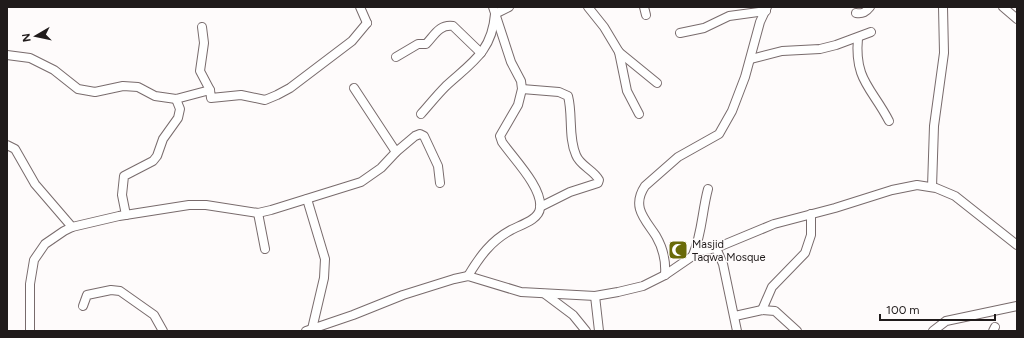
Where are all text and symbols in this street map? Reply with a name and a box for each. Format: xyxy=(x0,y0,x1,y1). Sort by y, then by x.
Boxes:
north arrow xyxy=(16,16,56,56)
text: N xyxy=(20,32,34,43)
place label: Masjid Taqwa Mosque xyxy=(692,238,766,264)
mosque icon: Masjid Taqwa Mosque xyxy=(667,239,689,261)
scale bar xyxy=(880,296,995,322)
text: 100 m xyxy=(886,303,920,317)

